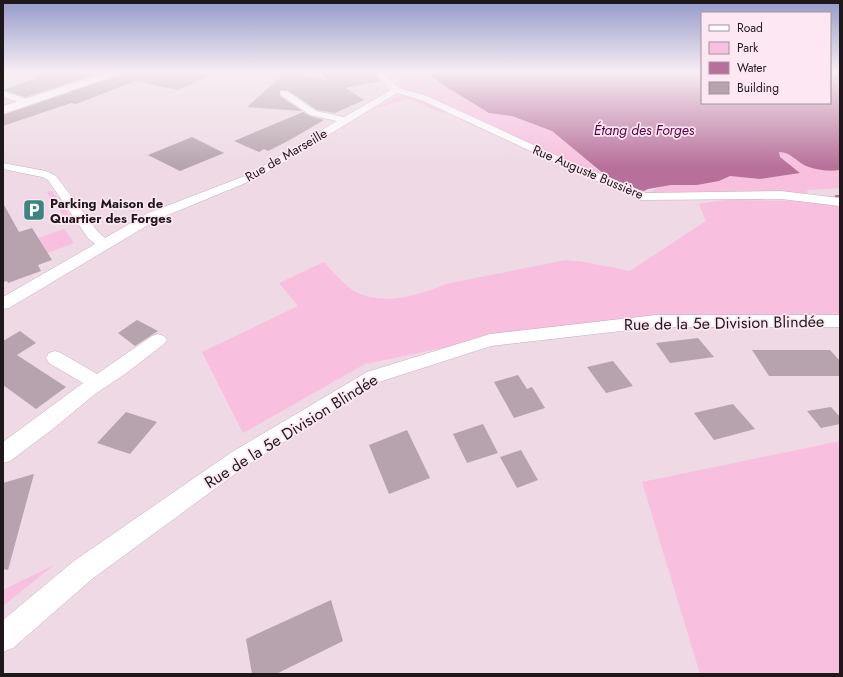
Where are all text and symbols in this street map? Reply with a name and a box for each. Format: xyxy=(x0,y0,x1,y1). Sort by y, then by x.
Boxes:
legend xyxy=(701,12,831,104)
text: Road xyxy=(737,19,763,37)
text: Park xyxy=(737,39,759,57)
text: Water xyxy=(737,59,768,77)
text: Building xyxy=(737,79,779,97)
water label: Étang des Forges xyxy=(594,120,695,140)
street label: Rue de Marseille xyxy=(241,124,331,186)
street label: Rue Auguste Bussière xyxy=(530,140,647,204)
place label: Parking Maison de Quartier des Forges xyxy=(50,194,172,228)
parking icon: Parking Maison de Quartier des Forges xyxy=(21,197,47,223)
street label: Rue de la 5e Division Blindée xyxy=(624,310,824,336)
street label: Rue de la 5e Division Blindée xyxy=(200,368,382,494)

